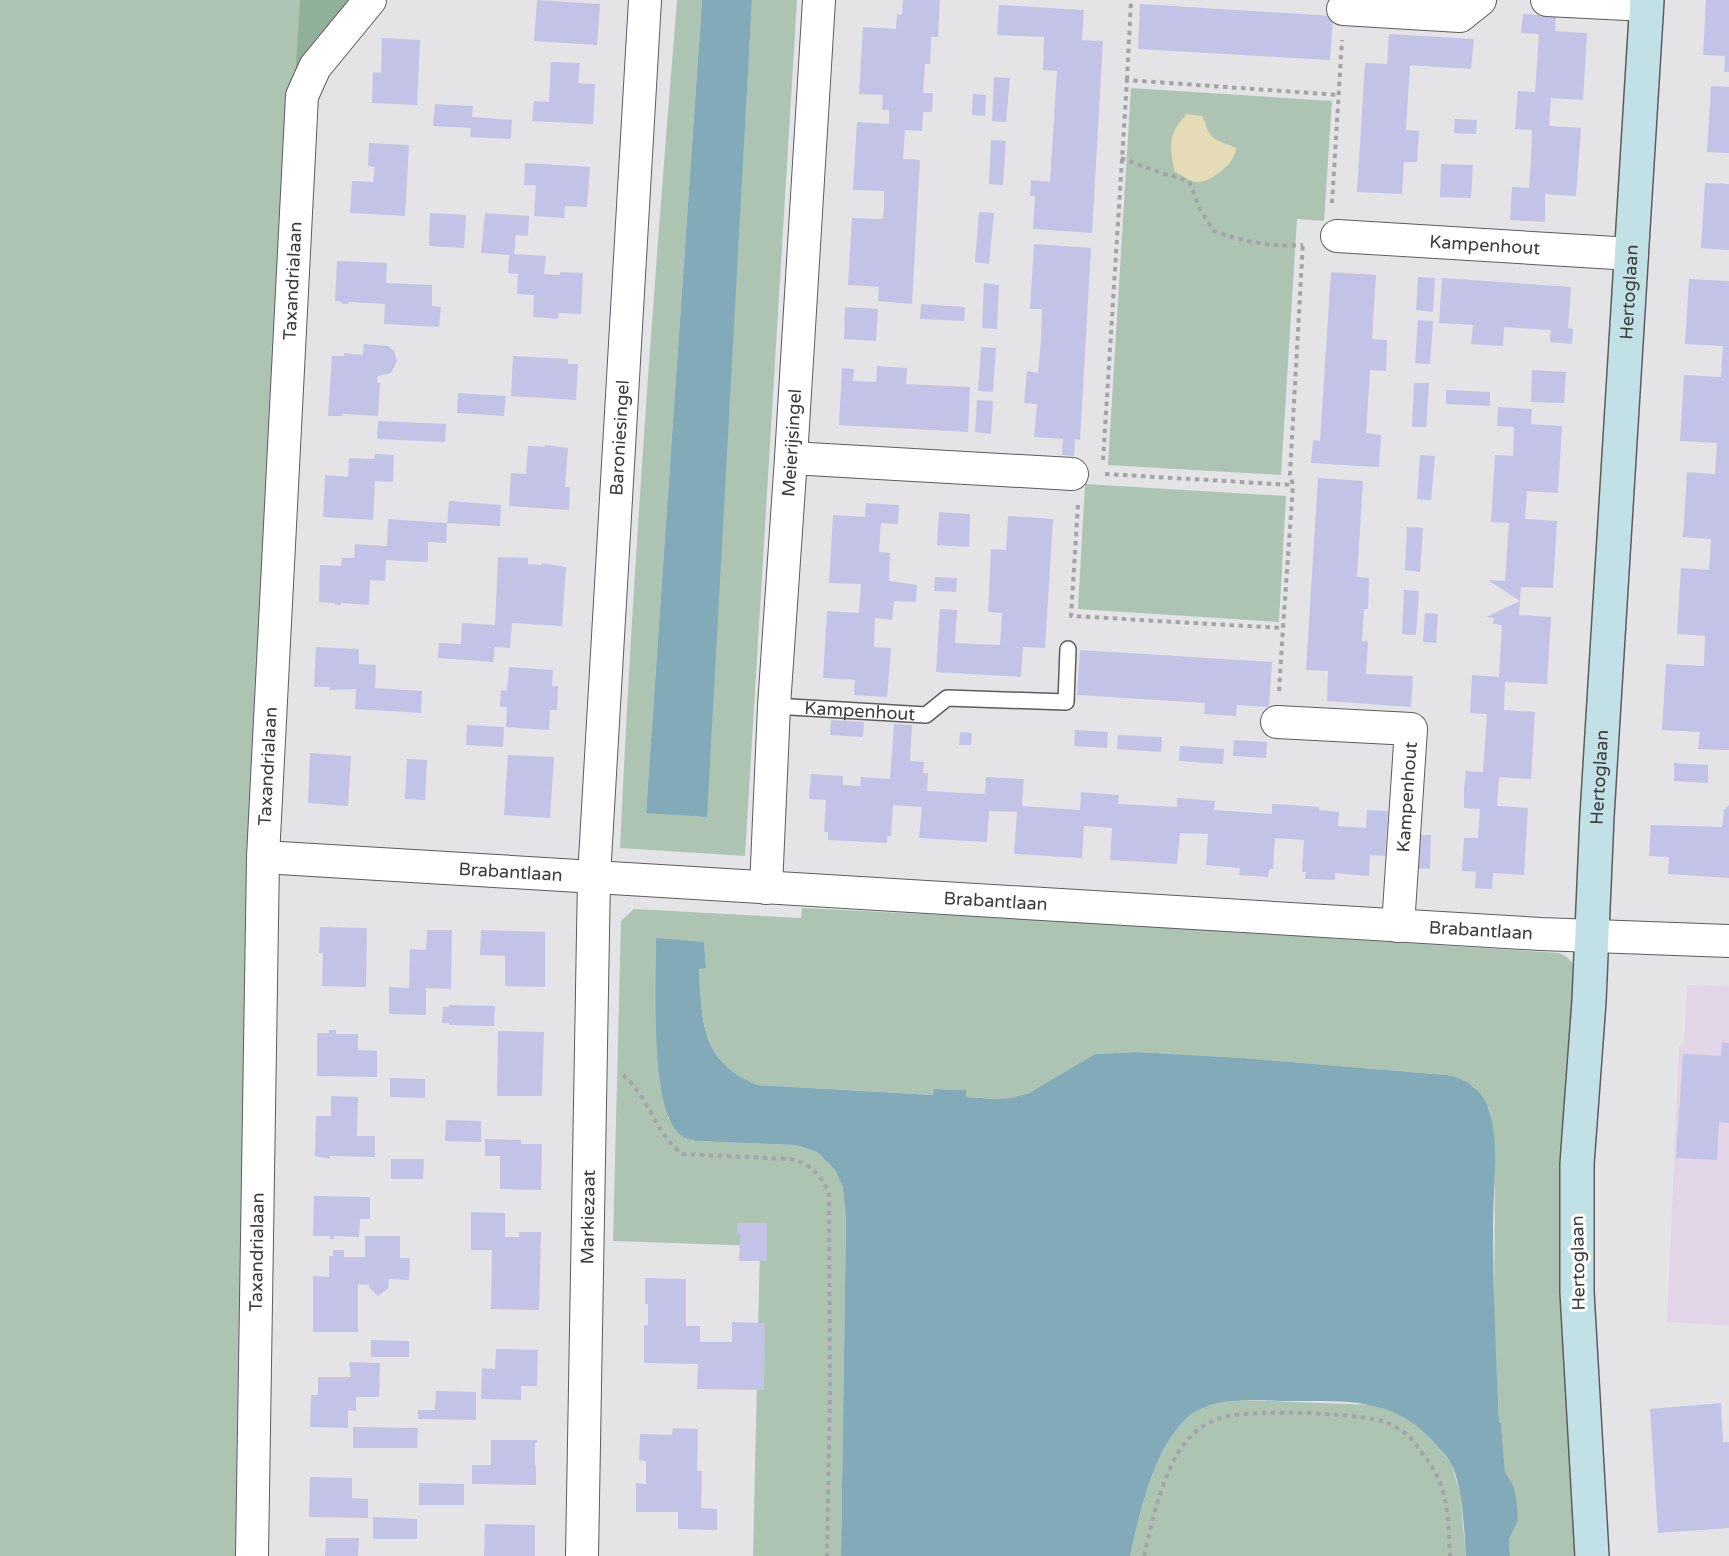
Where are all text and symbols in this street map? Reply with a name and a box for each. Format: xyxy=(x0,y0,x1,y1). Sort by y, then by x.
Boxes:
street label: Taxandrialaan xyxy=(278,221,307,341)
street label: Kampenhout xyxy=(1429,231,1541,259)
street label: Hertoglaan xyxy=(1615,244,1643,340)
street label: Baroniesingel xyxy=(605,379,634,496)
street label: Meierijsingel xyxy=(777,388,806,497)
street label: Kampenhout xyxy=(804,697,916,725)
street label: Taxandrialaan xyxy=(254,706,282,826)
street label: Hertoglaan xyxy=(1586,729,1613,825)
street label: Kampenhout xyxy=(1392,741,1422,853)
street label: Brabantlaan xyxy=(458,858,563,886)
street label: Brabantlaan xyxy=(943,887,1048,915)
street label: Brabantlaan xyxy=(1428,916,1533,944)
street label: Markiezaat xyxy=(576,1169,600,1265)
street label: Taxandrialaan xyxy=(245,1192,269,1312)
street label: Hertoglaan xyxy=(1566,1215,1590,1311)

